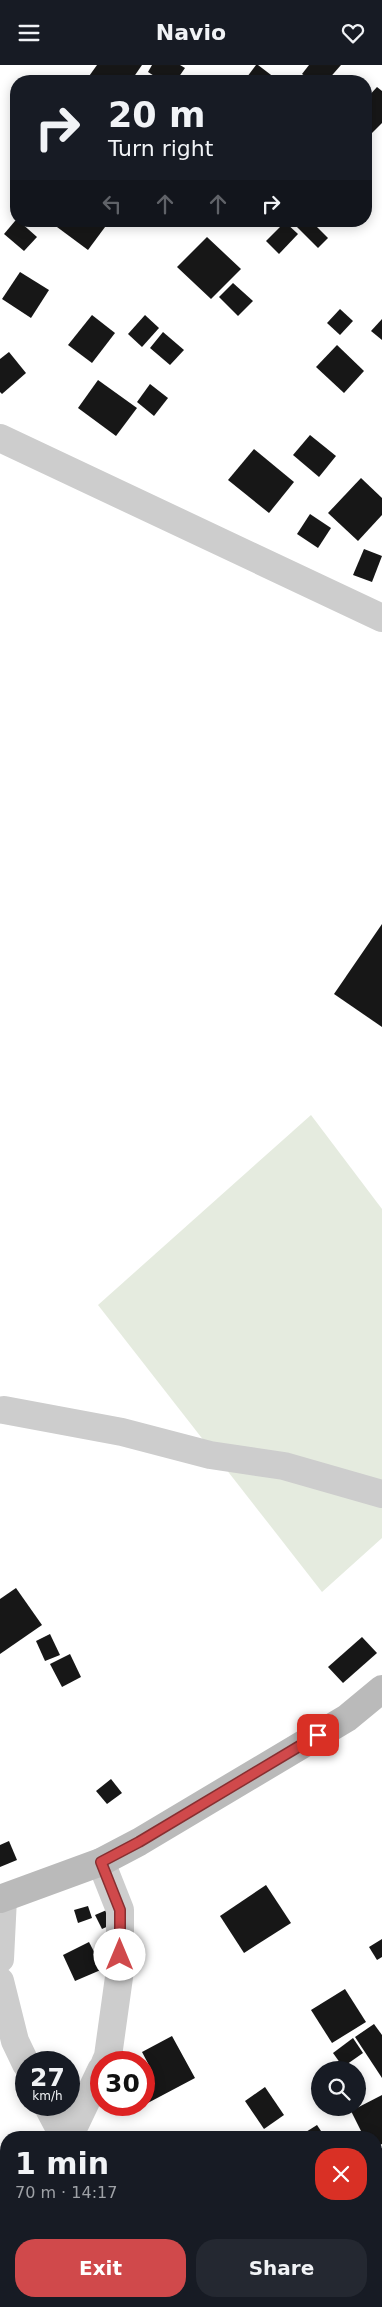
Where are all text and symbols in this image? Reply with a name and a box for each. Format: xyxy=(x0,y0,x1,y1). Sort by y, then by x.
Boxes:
icon: menu xyxy=(15,19,43,47)
icon: heart xyxy=(339,19,367,47)
text: Navio xyxy=(156,20,226,45)
icon: right xyxy=(25,95,90,160)
text: 20 m xyxy=(108,95,205,135)
text: Turn right xyxy=(108,136,213,161)
icon: left xyxy=(98,190,126,218)
icon: ahead xyxy=(151,190,179,218)
icon: ahead xyxy=(204,190,232,218)
icon: right xyxy=(257,190,285,218)
pin xyxy=(297,1714,339,1756)
icon: arrive xyxy=(304,1721,332,1749)
position arrow xyxy=(93,1928,145,1980)
speed limit sign: 30 xyxy=(90,2051,155,2116)
map controls xyxy=(311,2061,366,2116)
button: search xyxy=(311,2061,366,2116)
text: 27 xyxy=(30,2063,65,2092)
text: km/h xyxy=(32,2089,63,2103)
text: 1 min xyxy=(15,2146,109,2181)
button: close xyxy=(315,2148,367,2200)
text: 70 m · 14:17 xyxy=(15,2183,117,2202)
button: Exit xyxy=(15,2239,186,2297)
button: Share xyxy=(196,2239,367,2297)

